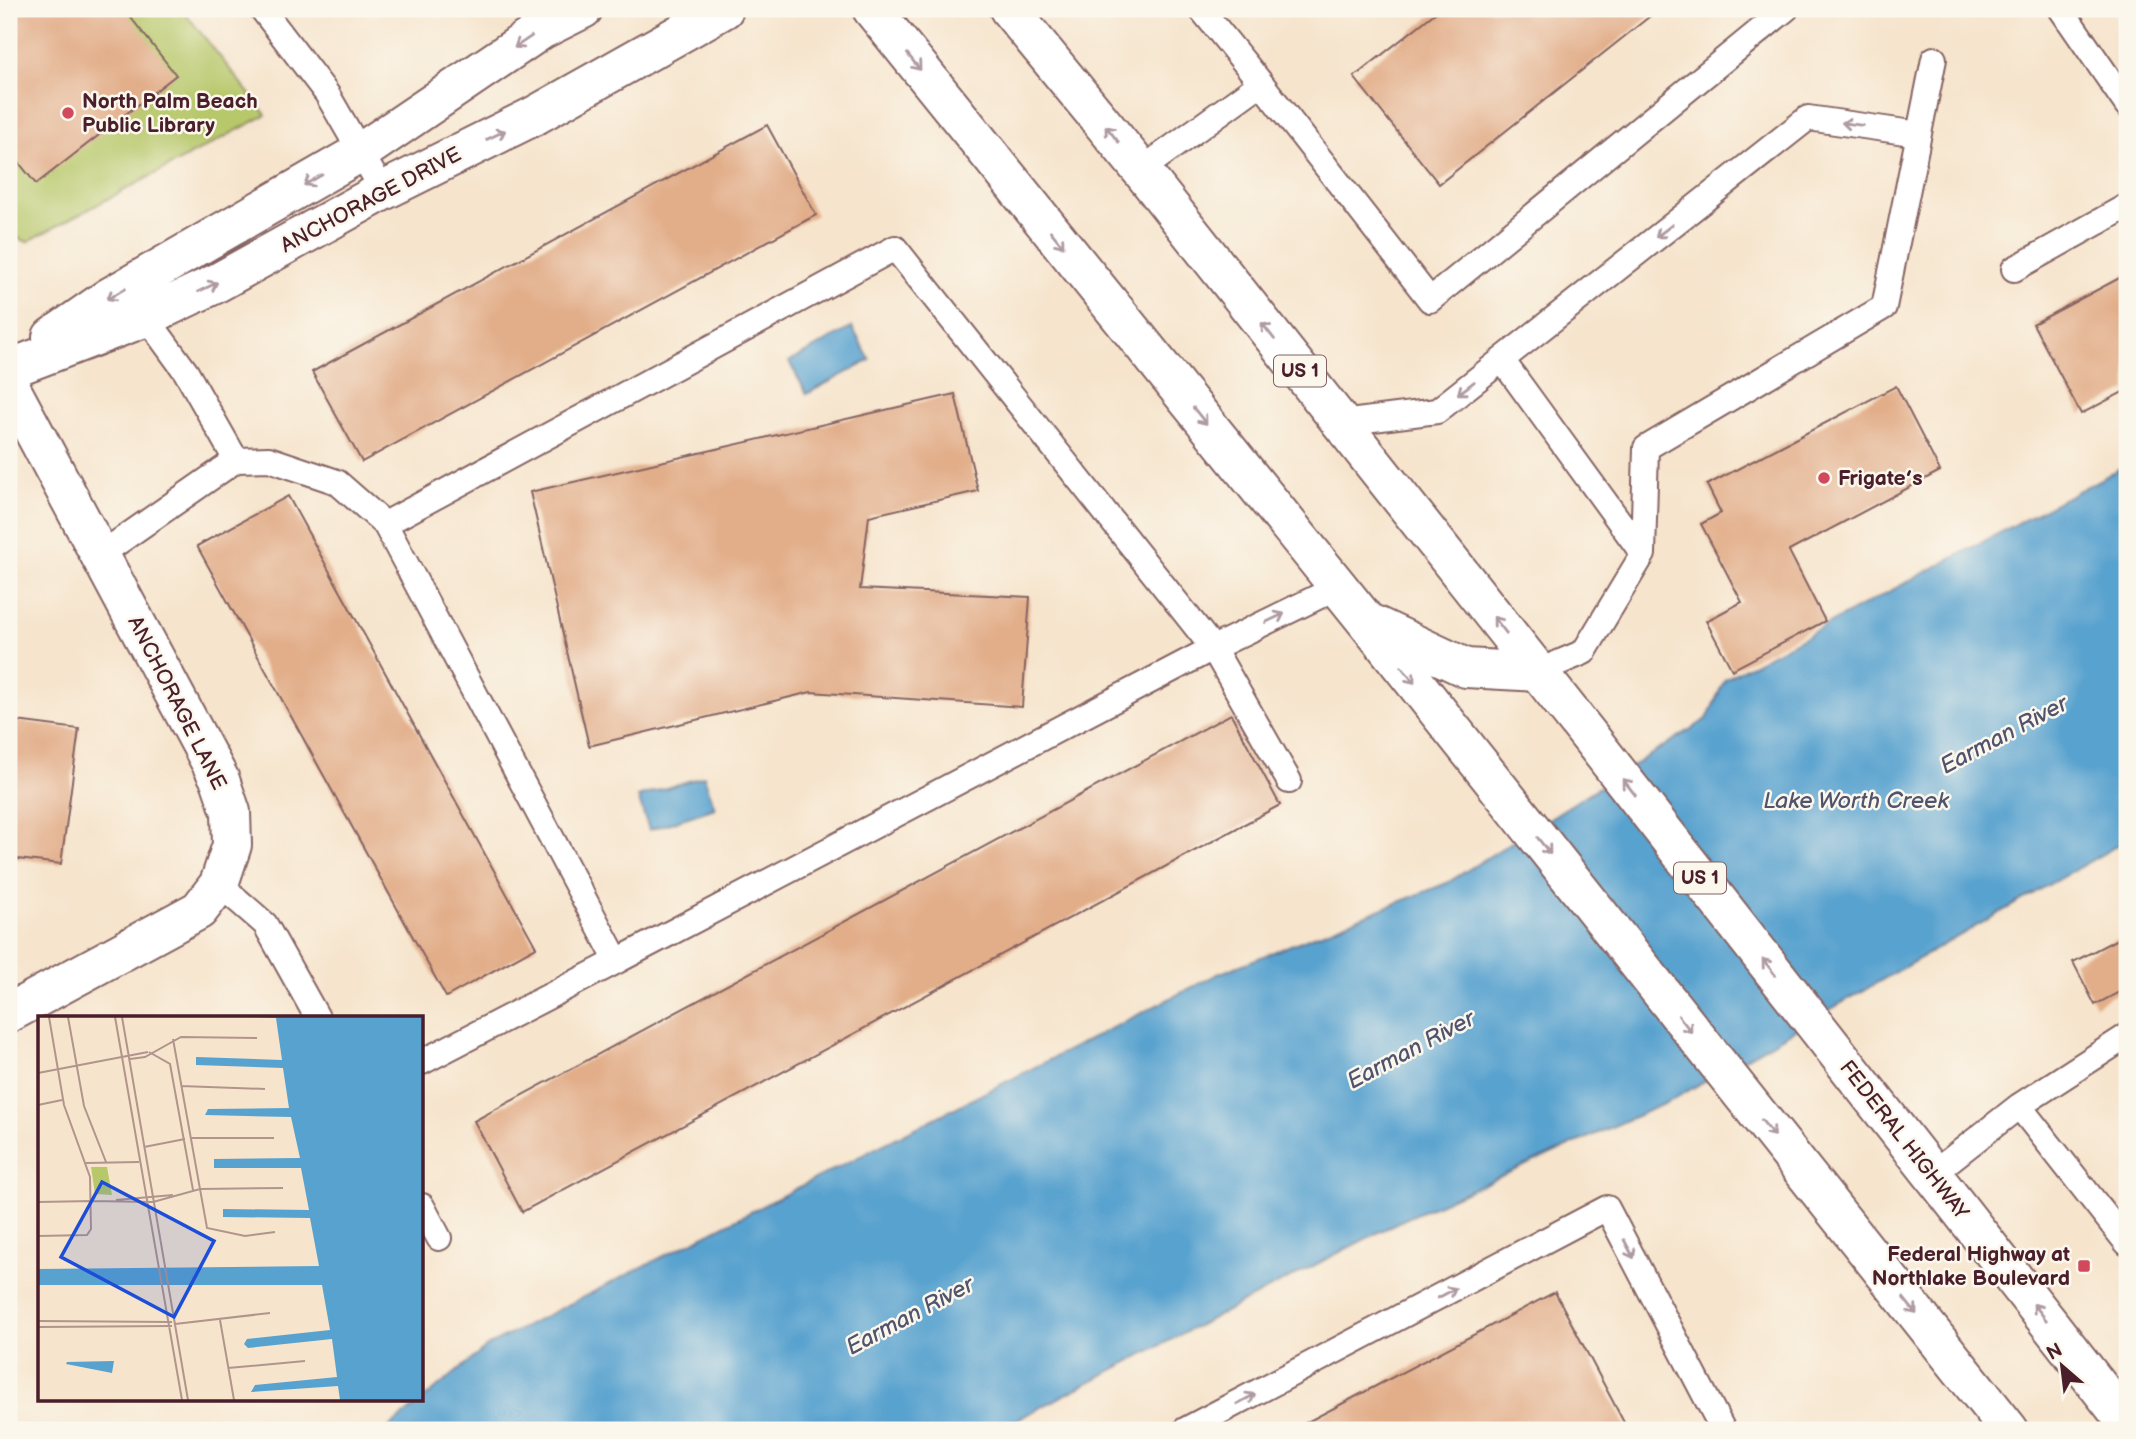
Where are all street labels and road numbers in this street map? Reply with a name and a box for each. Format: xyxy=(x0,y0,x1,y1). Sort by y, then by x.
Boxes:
street label: ANCHORAGE DRIVE xyxy=(276,142,466,258)
road number: US 1 xyxy=(1274,356,1326,386)
street label: ANCHORAGE LANE xyxy=(122,612,232,794)
road number: US 1 xyxy=(1674,862,1726,894)
street label: FEDERAL HIGHWAY xyxy=(1834,1056,1974,1225)

